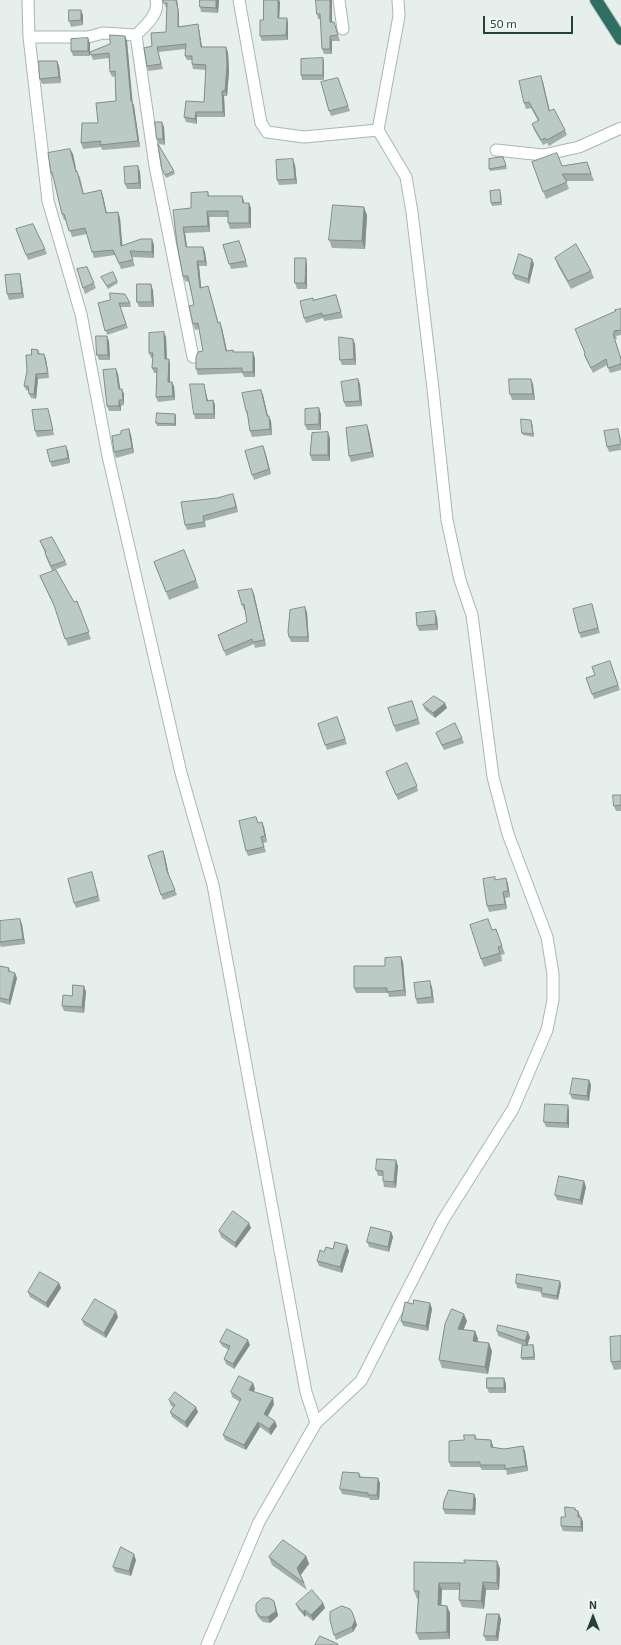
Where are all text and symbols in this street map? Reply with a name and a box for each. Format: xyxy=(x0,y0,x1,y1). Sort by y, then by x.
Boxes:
scale bar xyxy=(485,8,575,34)
text: 50 m xyxy=(490,16,517,30)
north arrow xyxy=(573,1597,613,1637)
text: N xyxy=(589,1598,597,1611)

